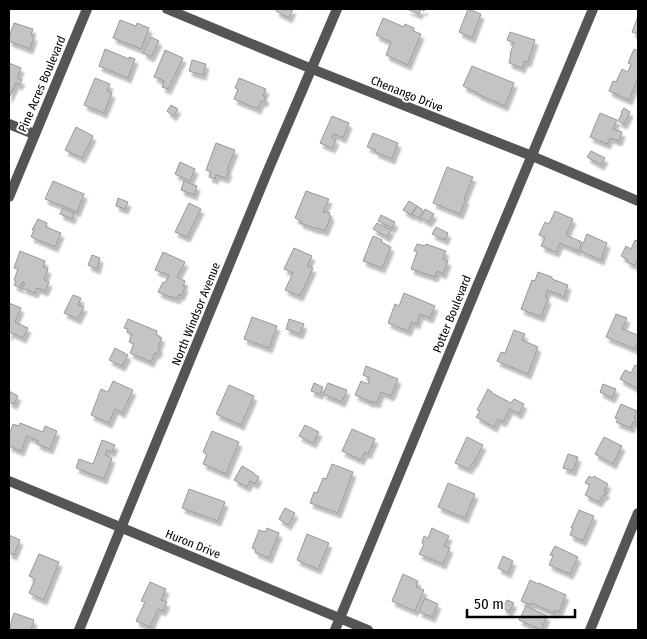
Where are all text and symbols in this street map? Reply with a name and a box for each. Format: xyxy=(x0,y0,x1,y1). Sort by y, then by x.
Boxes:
street label: Pine Acres Boulevard xyxy=(15,34,69,134)
street label: Chenango Drive xyxy=(369,73,445,115)
street label: North Windsor Avenue xyxy=(169,260,223,368)
street label: Potter Boulevard xyxy=(430,273,474,355)
street label: Huron Drive xyxy=(163,527,223,561)
scale bar xyxy=(467,586,574,618)
text: 50 m xyxy=(474,595,504,613)

